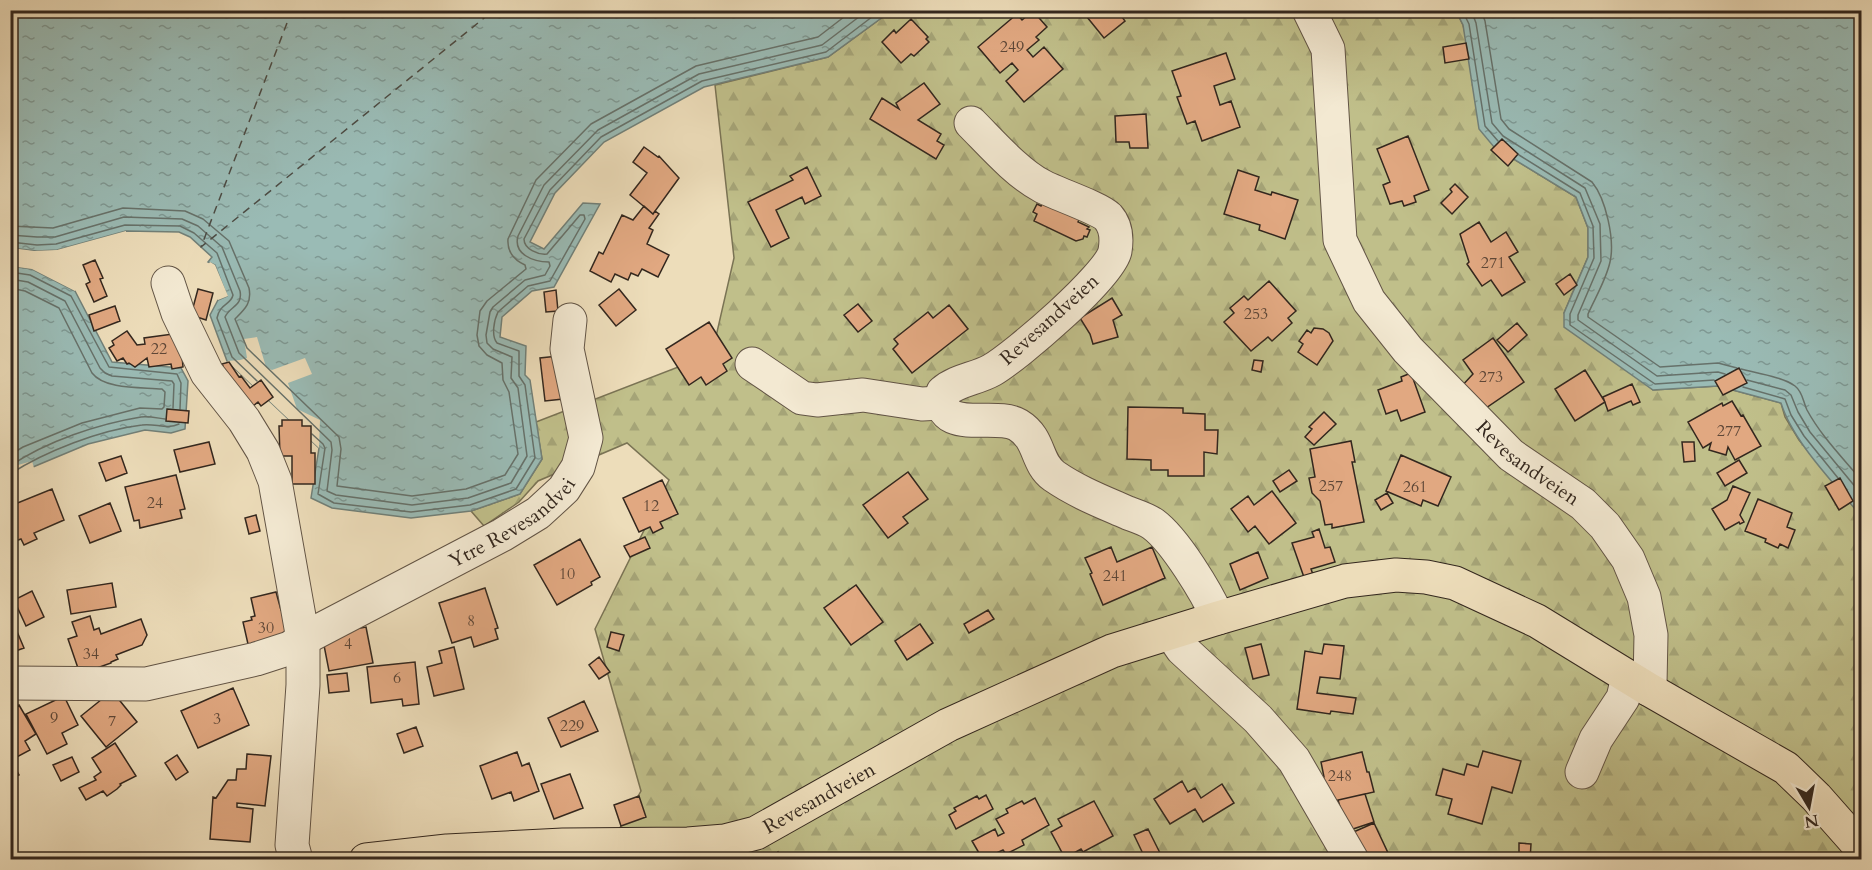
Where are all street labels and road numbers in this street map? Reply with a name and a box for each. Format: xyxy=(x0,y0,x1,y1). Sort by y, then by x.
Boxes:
street label: Revesandveien xyxy=(994,267,1105,371)
street label: Revesandveien xyxy=(1470,414,1585,512)
street label: Ytre Revesandvei xyxy=(444,472,582,575)
street label: Revesandveien xyxy=(758,755,881,840)

